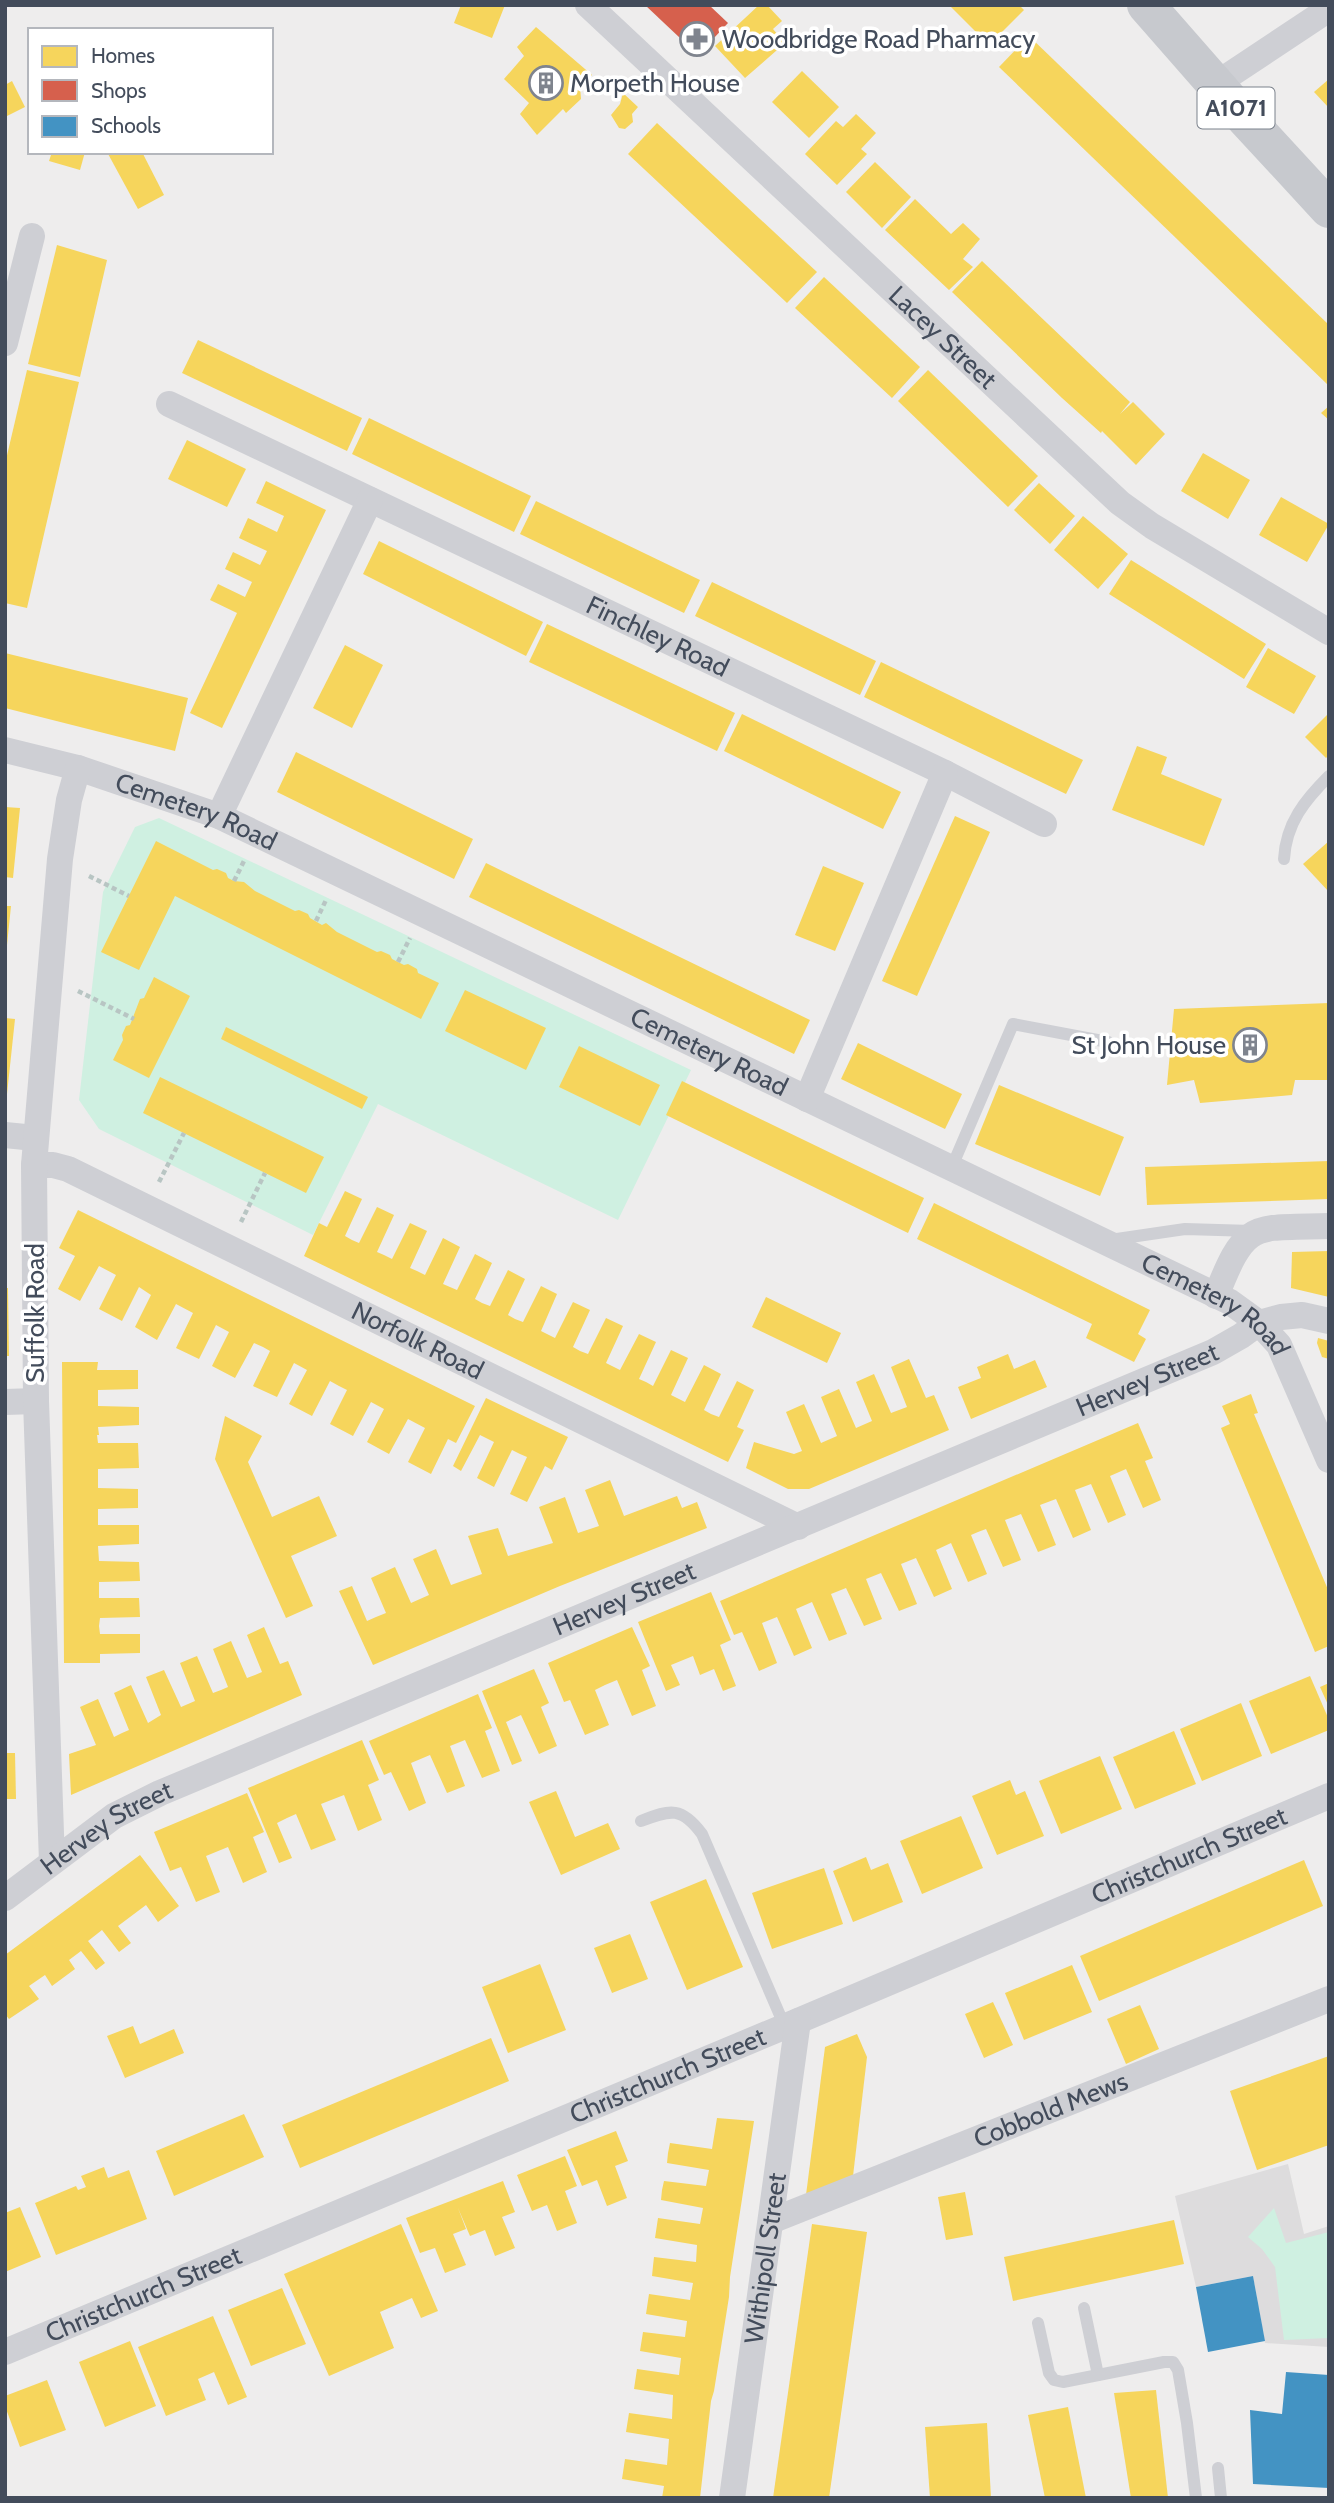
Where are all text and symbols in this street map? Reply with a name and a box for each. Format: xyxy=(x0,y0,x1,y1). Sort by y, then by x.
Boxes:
pharmacy icon: Woodbridge Road Pharmacy xyxy=(678,20,716,58)
place label: Woodbridge Road Pharmacy xyxy=(722,23,1035,55)
legend xyxy=(28,28,273,154)
text: Homes xyxy=(91,43,155,68)
building icon: Morpeth House xyxy=(527,64,565,102)
place label: Morpeth House xyxy=(570,67,740,99)
text: Shops xyxy=(91,78,147,103)
road number: A1071 xyxy=(1198,88,1274,128)
text: Schools xyxy=(91,113,161,138)
street label: Lacey Street xyxy=(882,279,1004,395)
street label: Finchley Road xyxy=(581,589,734,684)
street label: Cemetery Road xyxy=(111,766,282,857)
street label: Cemetery Road xyxy=(625,1000,793,1103)
building icon: St John House xyxy=(1231,1026,1269,1064)
place label: St John House xyxy=(1072,1029,1226,1061)
street label: Suffolk Road xyxy=(19,1243,51,1383)
street label: Cemetery Road xyxy=(1136,1246,1297,1360)
street label: Norfolk Road xyxy=(346,1295,489,1386)
street label: Hervey Street xyxy=(1071,1336,1223,1424)
street label: Hervey Street xyxy=(548,1555,700,1643)
street label: Hervey Street xyxy=(34,1774,177,1882)
street label: Christchurch Street xyxy=(1086,1800,1292,1911)
street label: Christchurch Street xyxy=(565,2020,771,2131)
street label: Cobbold Mews xyxy=(969,2065,1133,2155)
street label: Withipoll Street xyxy=(738,2171,793,2346)
street label: Christchurch Street xyxy=(41,2239,246,2349)

